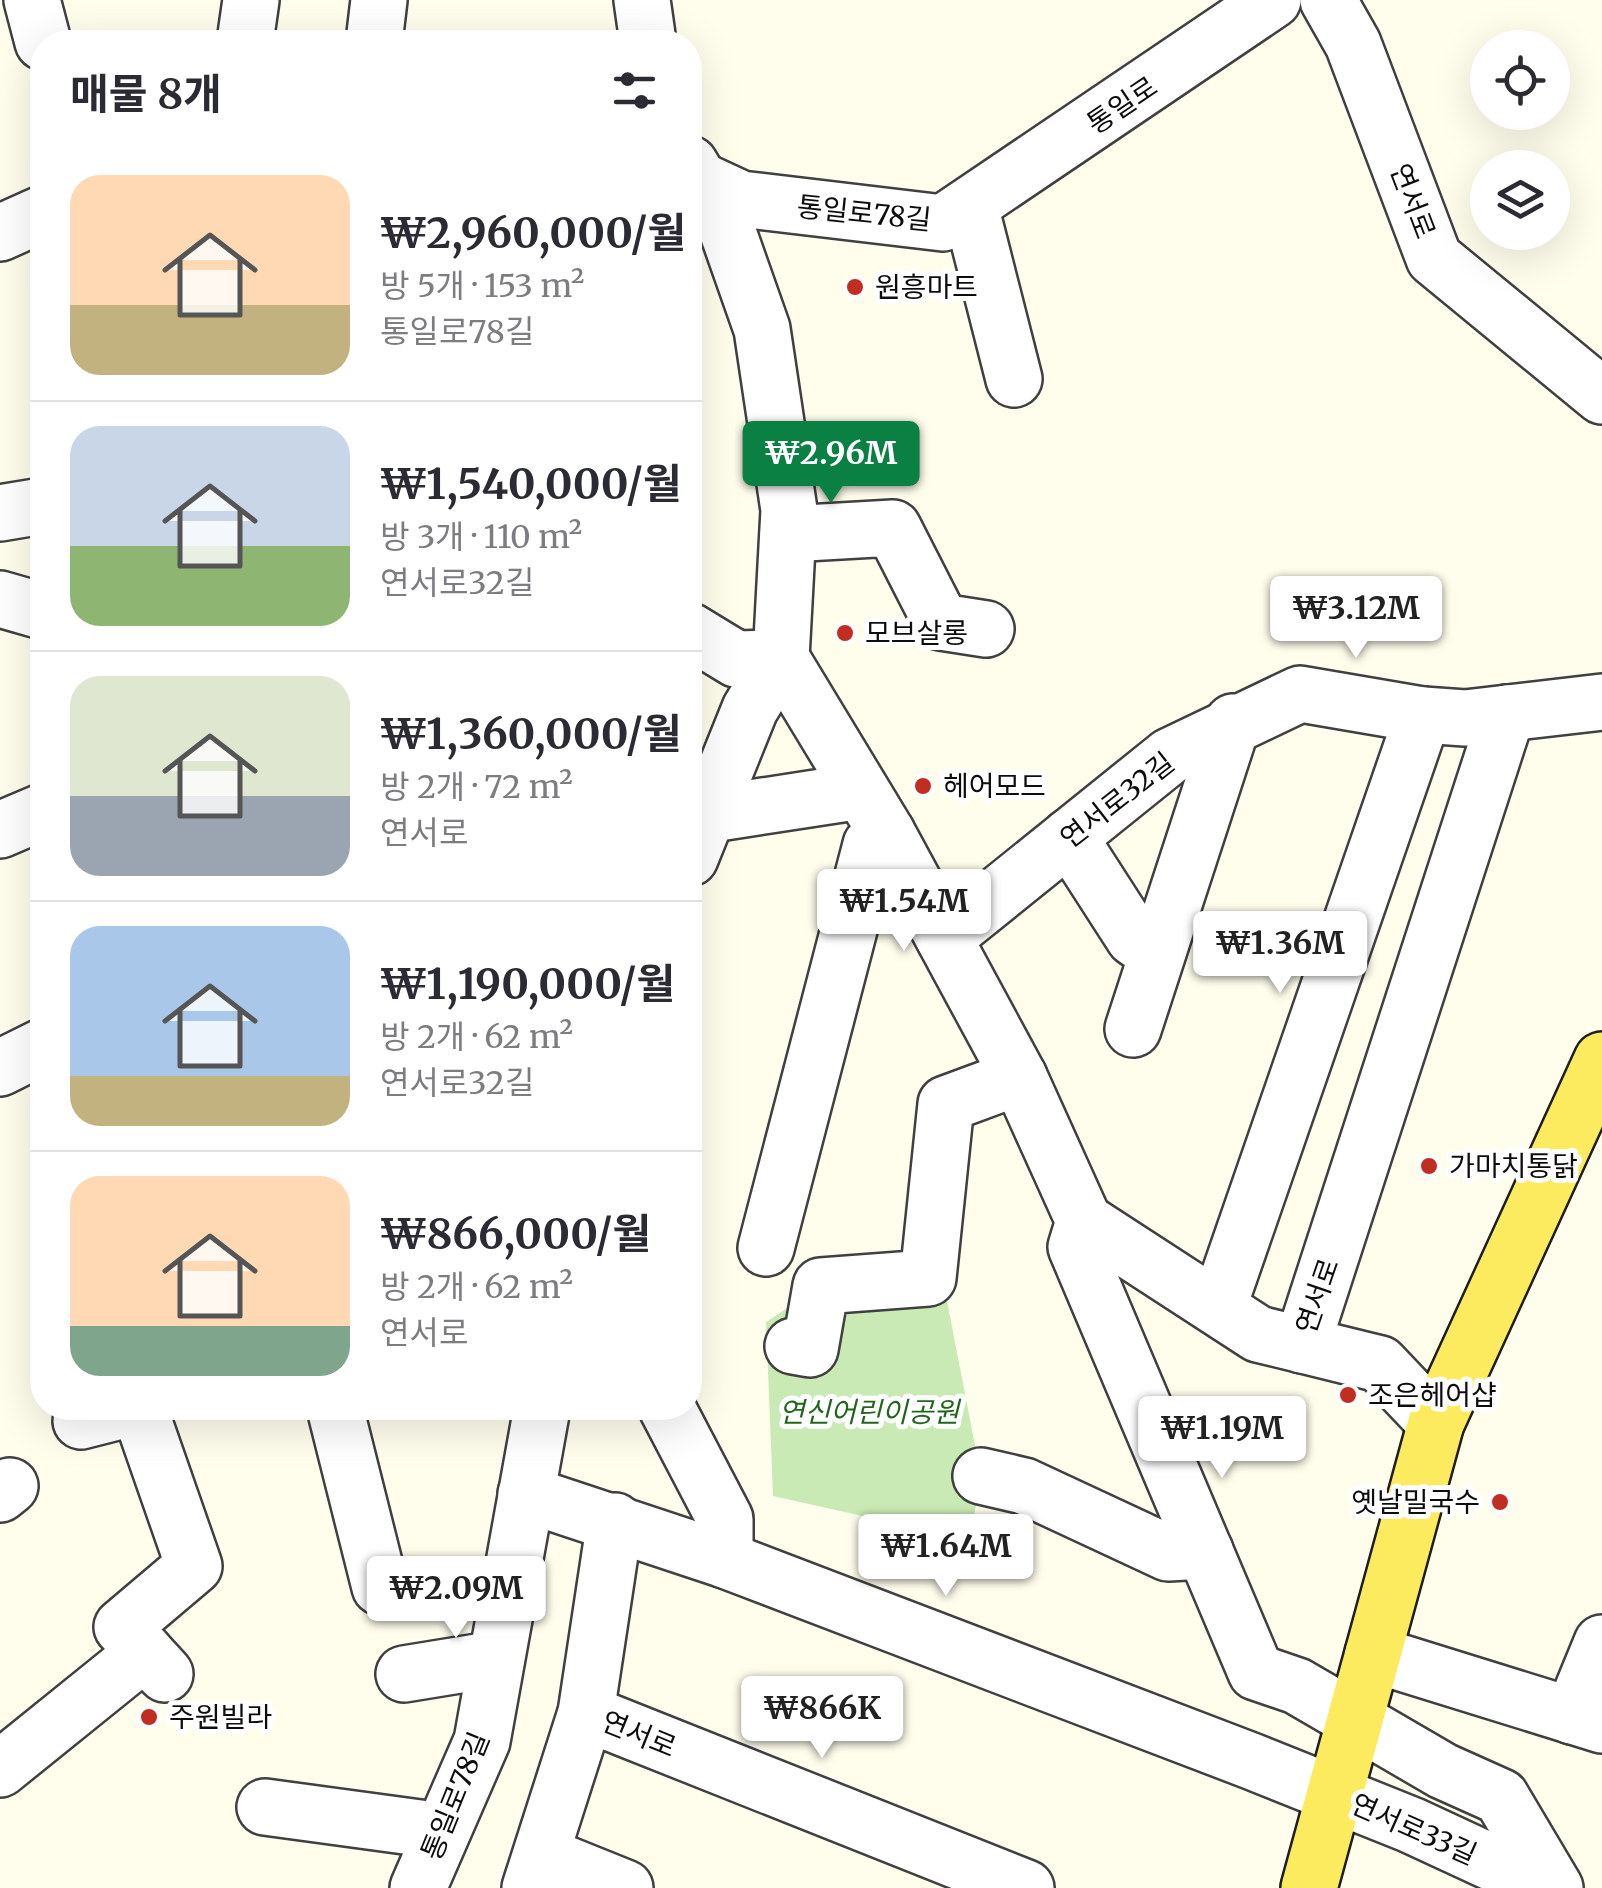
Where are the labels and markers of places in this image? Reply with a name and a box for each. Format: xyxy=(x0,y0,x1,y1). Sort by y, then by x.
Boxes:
place label: 원흥마트 xyxy=(875,269,978,305)
marker: 원흥마트 xyxy=(844,276,866,298)
pin: ₩2.96M xyxy=(750,421,912,506)
pin: ₩3.12M xyxy=(1275,576,1437,661)
place label: 모브살롱 xyxy=(865,615,968,651)
marker: 모브살롱 xyxy=(834,622,856,644)
place label: 헤어모드 xyxy=(943,768,1046,804)
marker: 헤어모드 xyxy=(912,775,934,797)
pin: ₩1.54M xyxy=(823,869,985,954)
pin: ₩1.36M xyxy=(1199,911,1361,996)
place label: 가마치통닭 xyxy=(1449,1148,1578,1184)
marker: 가마치통닭 xyxy=(1418,1155,1440,1177)
place label: 조은헤어샵 xyxy=(1368,1377,1497,1413)
marker: 조은헤어샵 xyxy=(1337,1384,1359,1406)
pin: ₩1.19M xyxy=(1141,1396,1303,1481)
place label: 옛날밀국수 xyxy=(1351,1484,1480,1520)
marker: 옛날밀국수 xyxy=(1489,1491,1511,1513)
pin: ₩1.64M xyxy=(865,1514,1027,1599)
pin: ₩2.09M xyxy=(375,1556,537,1641)
pin: ₩866K xyxy=(752,1676,892,1761)
place label: 주원빌라 xyxy=(169,1699,272,1735)
marker: 주원빌라 xyxy=(138,1706,160,1728)

